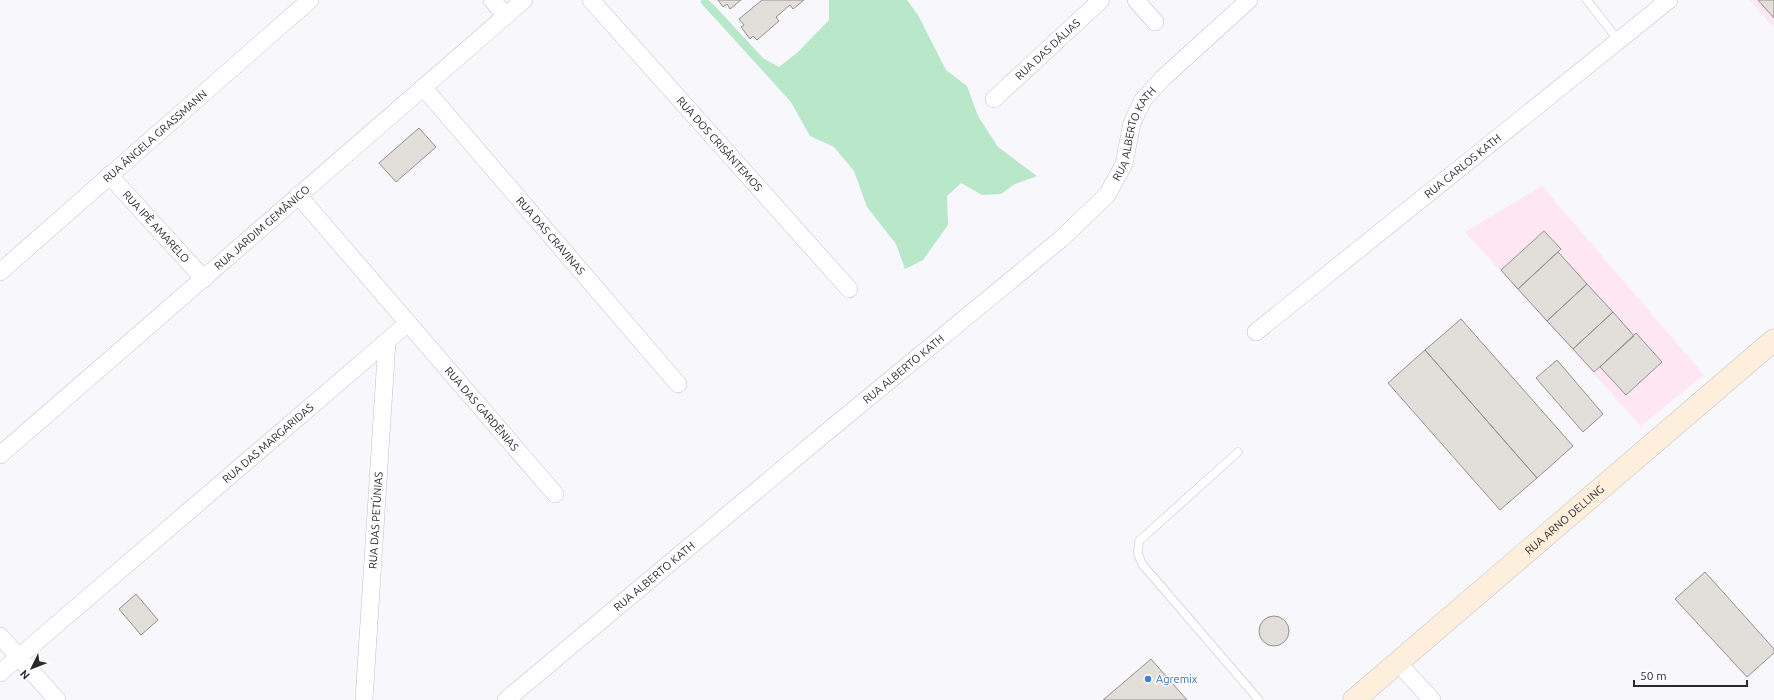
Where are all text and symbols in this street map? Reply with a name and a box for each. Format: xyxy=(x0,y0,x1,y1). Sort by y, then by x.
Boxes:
street label: RUA DAS DÁLIAS xyxy=(1013,16,1083,82)
street label: RUA ALBERTO KATH xyxy=(1110,84,1158,183)
street label: RUA ÂNGELA GRASSMANN xyxy=(101,87,209,185)
street label: RUA DOS CRISÂNTEMOS xyxy=(674,94,765,194)
street label: RUA CARLOS KATH xyxy=(1422,132,1503,200)
street label: RUA JARDIM GEMÂNICO xyxy=(212,183,312,272)
street label: RUA IPÊ AMARELO xyxy=(120,188,192,265)
street label: RUA DAS CRAVINAS xyxy=(514,194,588,277)
street label: RUA ALBERTO KATH xyxy=(860,332,946,406)
street label: RUA DAS GARDÊNIAS xyxy=(443,365,521,453)
street label: RUA DAS MARGARIDAS xyxy=(220,401,316,485)
street label: RUA DAS PETÚNIAS xyxy=(366,471,385,569)
street label: RUA ARNO DELLING xyxy=(1522,483,1606,557)
street label: RUA ALBERTO KATH xyxy=(611,539,697,613)
north arrow xyxy=(12,648,52,688)
scale bar xyxy=(1634,662,1747,688)
text: N xyxy=(17,668,32,682)
text: 50 m xyxy=(1640,669,1667,682)
place label: Agremix xyxy=(1156,673,1198,685)
marker: Agremix xyxy=(1143,674,1153,684)

